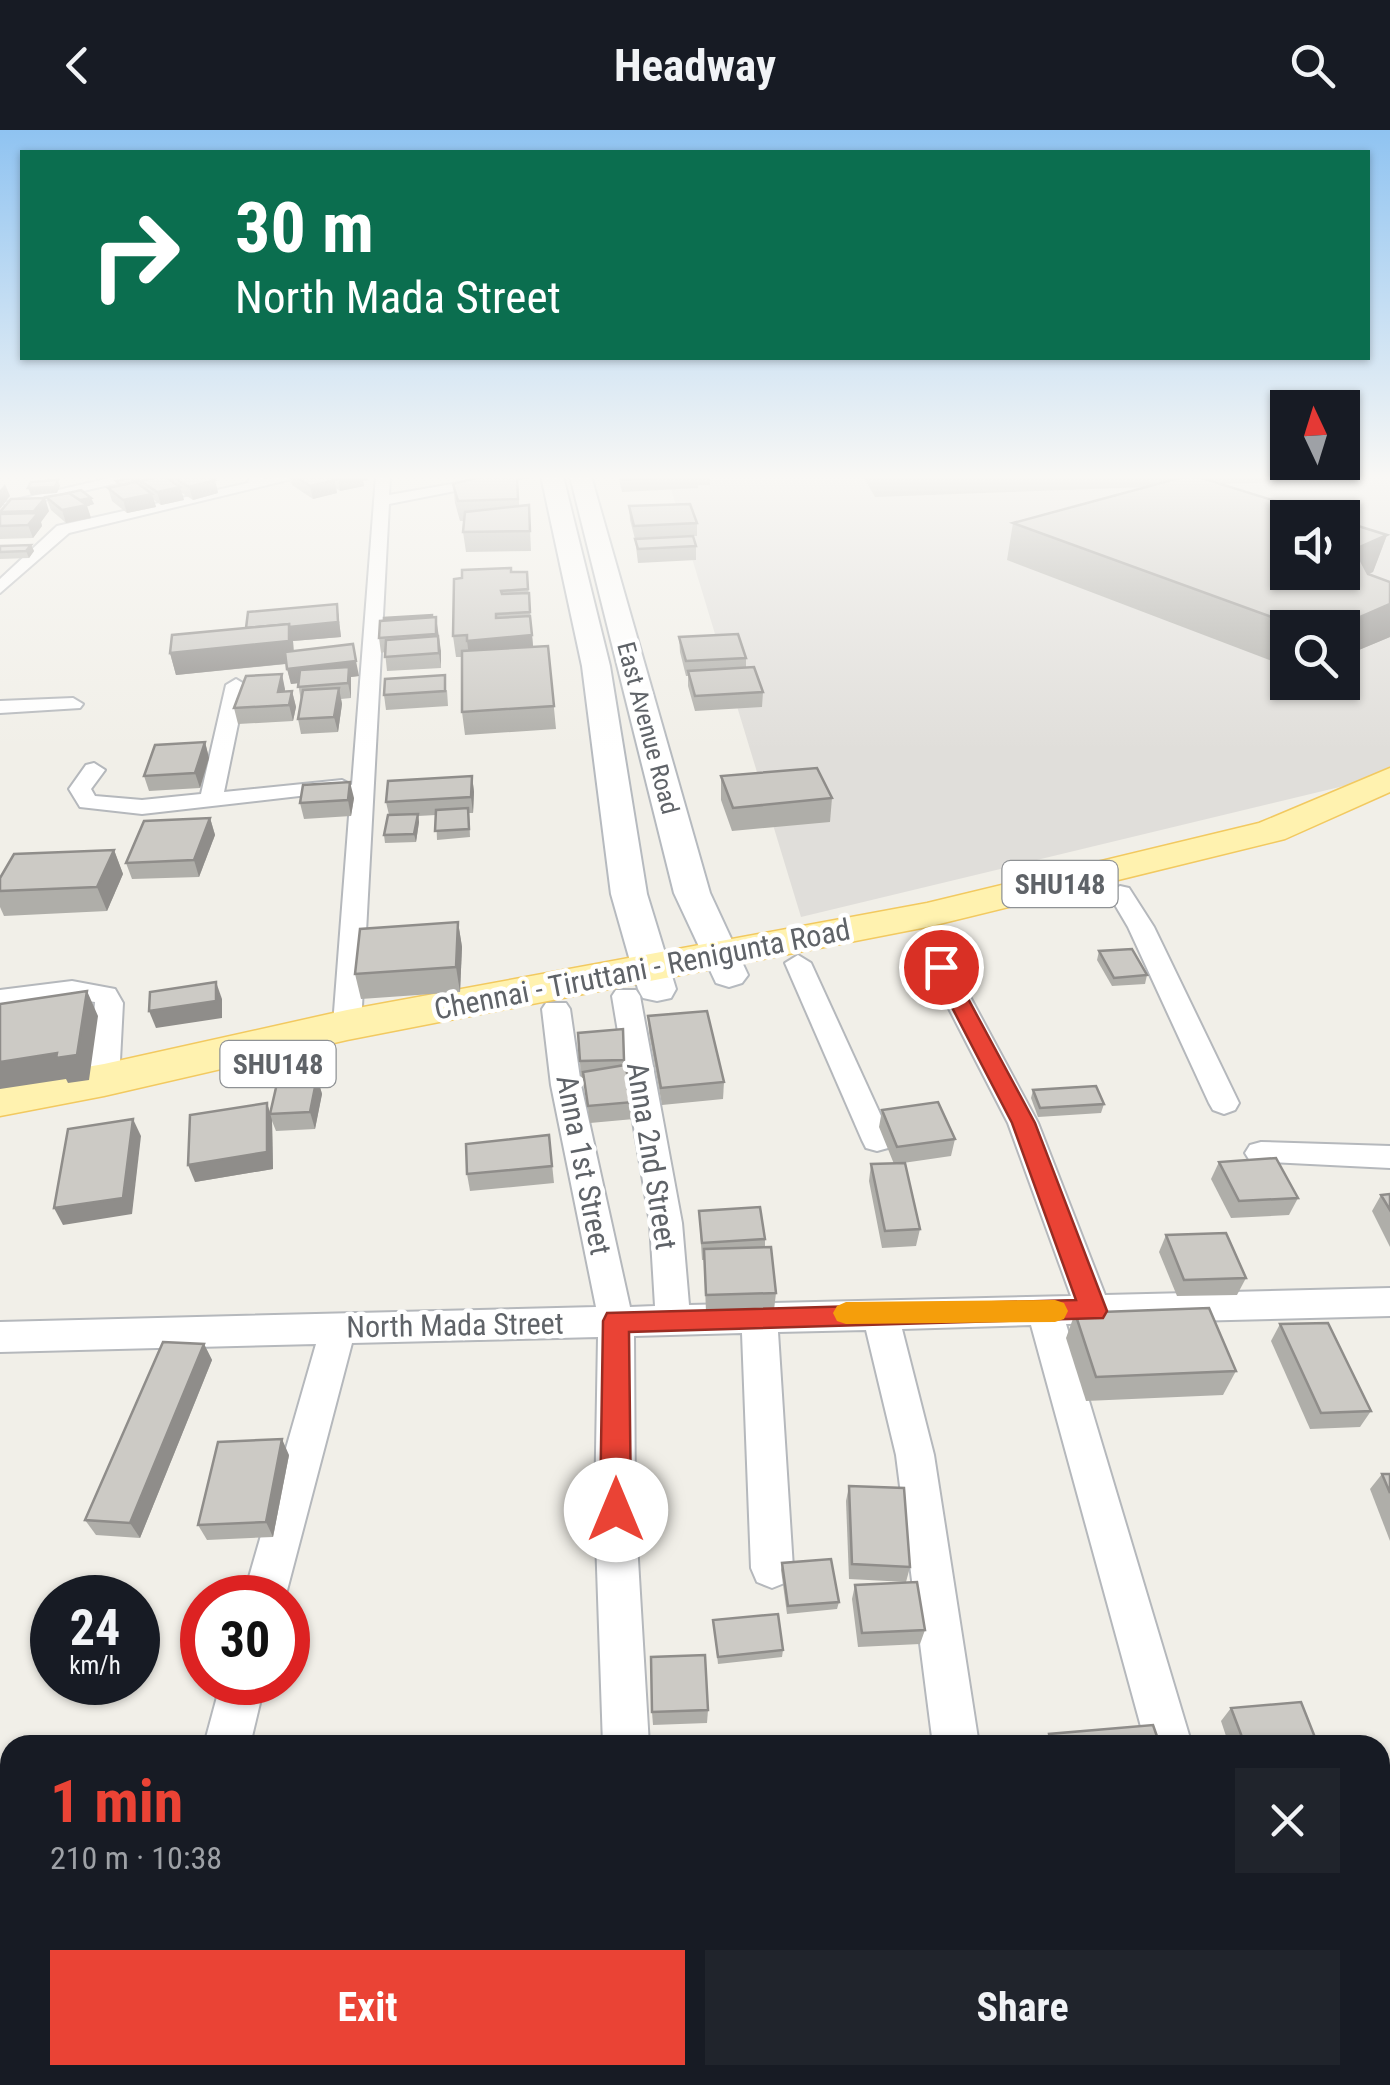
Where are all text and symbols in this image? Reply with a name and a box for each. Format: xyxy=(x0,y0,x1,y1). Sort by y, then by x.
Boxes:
icon: back xyxy=(50,38,105,93)
icon: search xyxy=(1285,38,1340,93)
text: Headway xyxy=(614,39,776,92)
text: 30 m xyxy=(235,187,374,269)
icon: right xyxy=(70,190,200,320)
text: North Mada Street xyxy=(235,271,561,324)
north arrow xyxy=(1270,390,1360,480)
map controls xyxy=(1270,390,1360,700)
button: sound xyxy=(1270,500,1360,590)
button: search xyxy=(1270,610,1360,700)
street label: East Avenue Road xyxy=(611,639,685,817)
road number: SHU148 xyxy=(1002,861,1118,907)
street label: Chennai - Tiruttani - Renigunta Road xyxy=(431,911,853,1027)
pin xyxy=(899,925,984,1010)
icon: arrive xyxy=(914,940,969,995)
road number: SHU148 xyxy=(220,1041,336,1087)
street label: Anna 2nd Street xyxy=(620,1060,684,1252)
street label: Anna 1st Street xyxy=(549,1072,619,1258)
street label: North Mada Street xyxy=(346,1306,564,1344)
position arrow xyxy=(564,1458,668,1562)
speed limit sign: 30 xyxy=(180,1575,310,1705)
text: 24 xyxy=(70,1599,120,1657)
text: km/h xyxy=(69,1651,121,1680)
text: 1 min xyxy=(50,1766,183,1837)
button: close xyxy=(1235,1768,1340,1873)
text: 210 m · 10:38 xyxy=(50,1839,222,1877)
button: Exit xyxy=(50,1950,685,2065)
button: Share xyxy=(705,1950,1340,2065)

